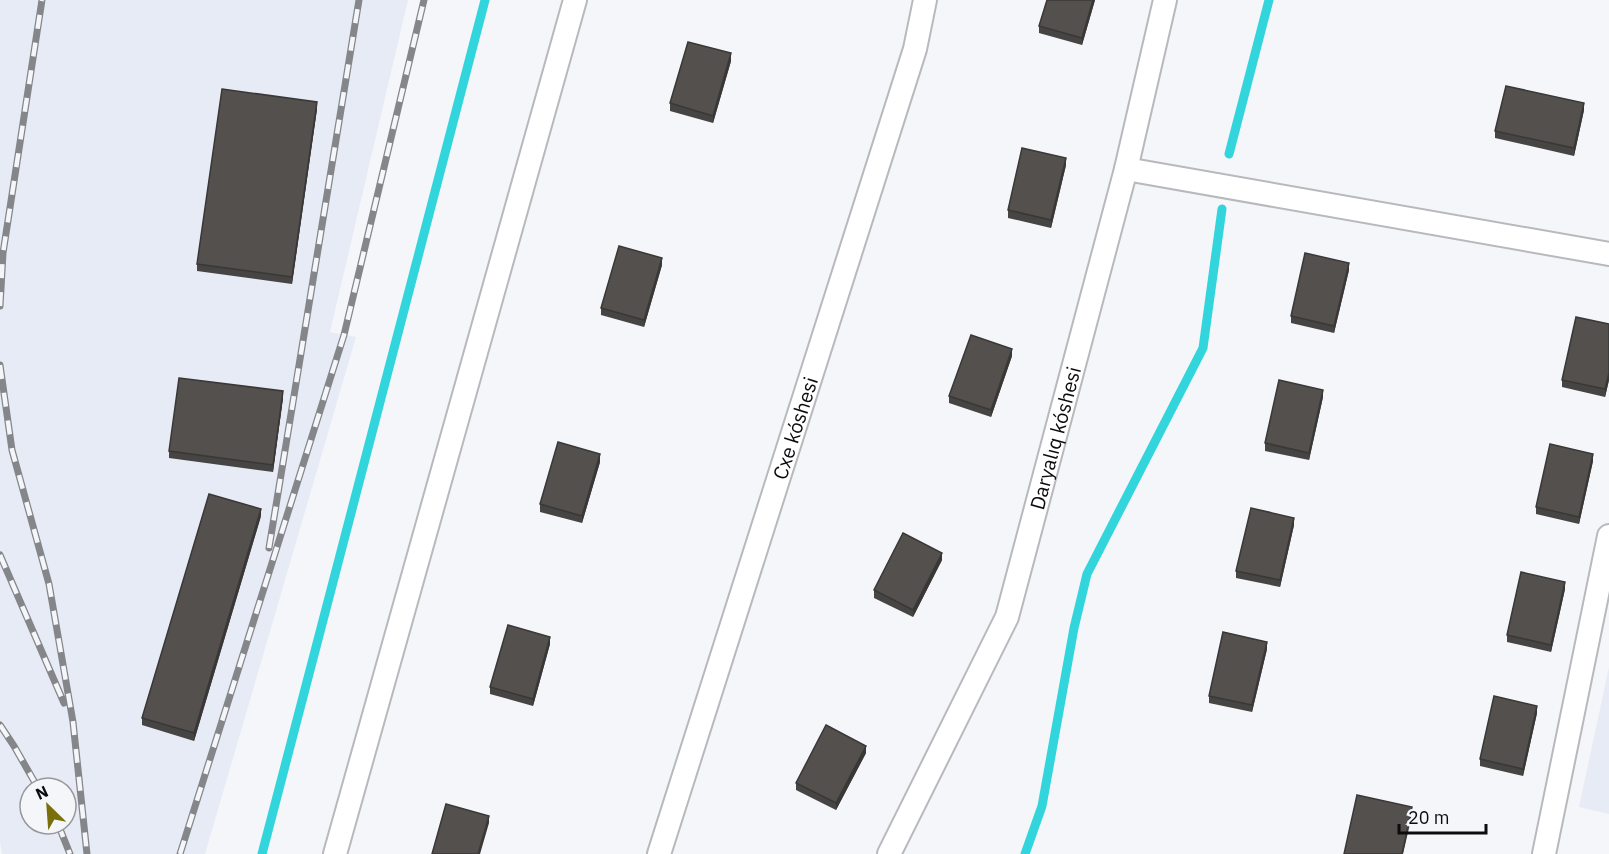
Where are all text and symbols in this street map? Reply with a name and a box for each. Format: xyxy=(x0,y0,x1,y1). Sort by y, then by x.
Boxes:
street label: Daryalıq kóshesi xyxy=(1023,363,1086,513)
street label: Cxe kóshesi xyxy=(765,373,823,483)
north arrow xyxy=(18,776,78,836)
text: N xyxy=(32,781,51,804)
scale bar xyxy=(1399,797,1486,835)
text: 20 m xyxy=(1408,806,1450,829)

